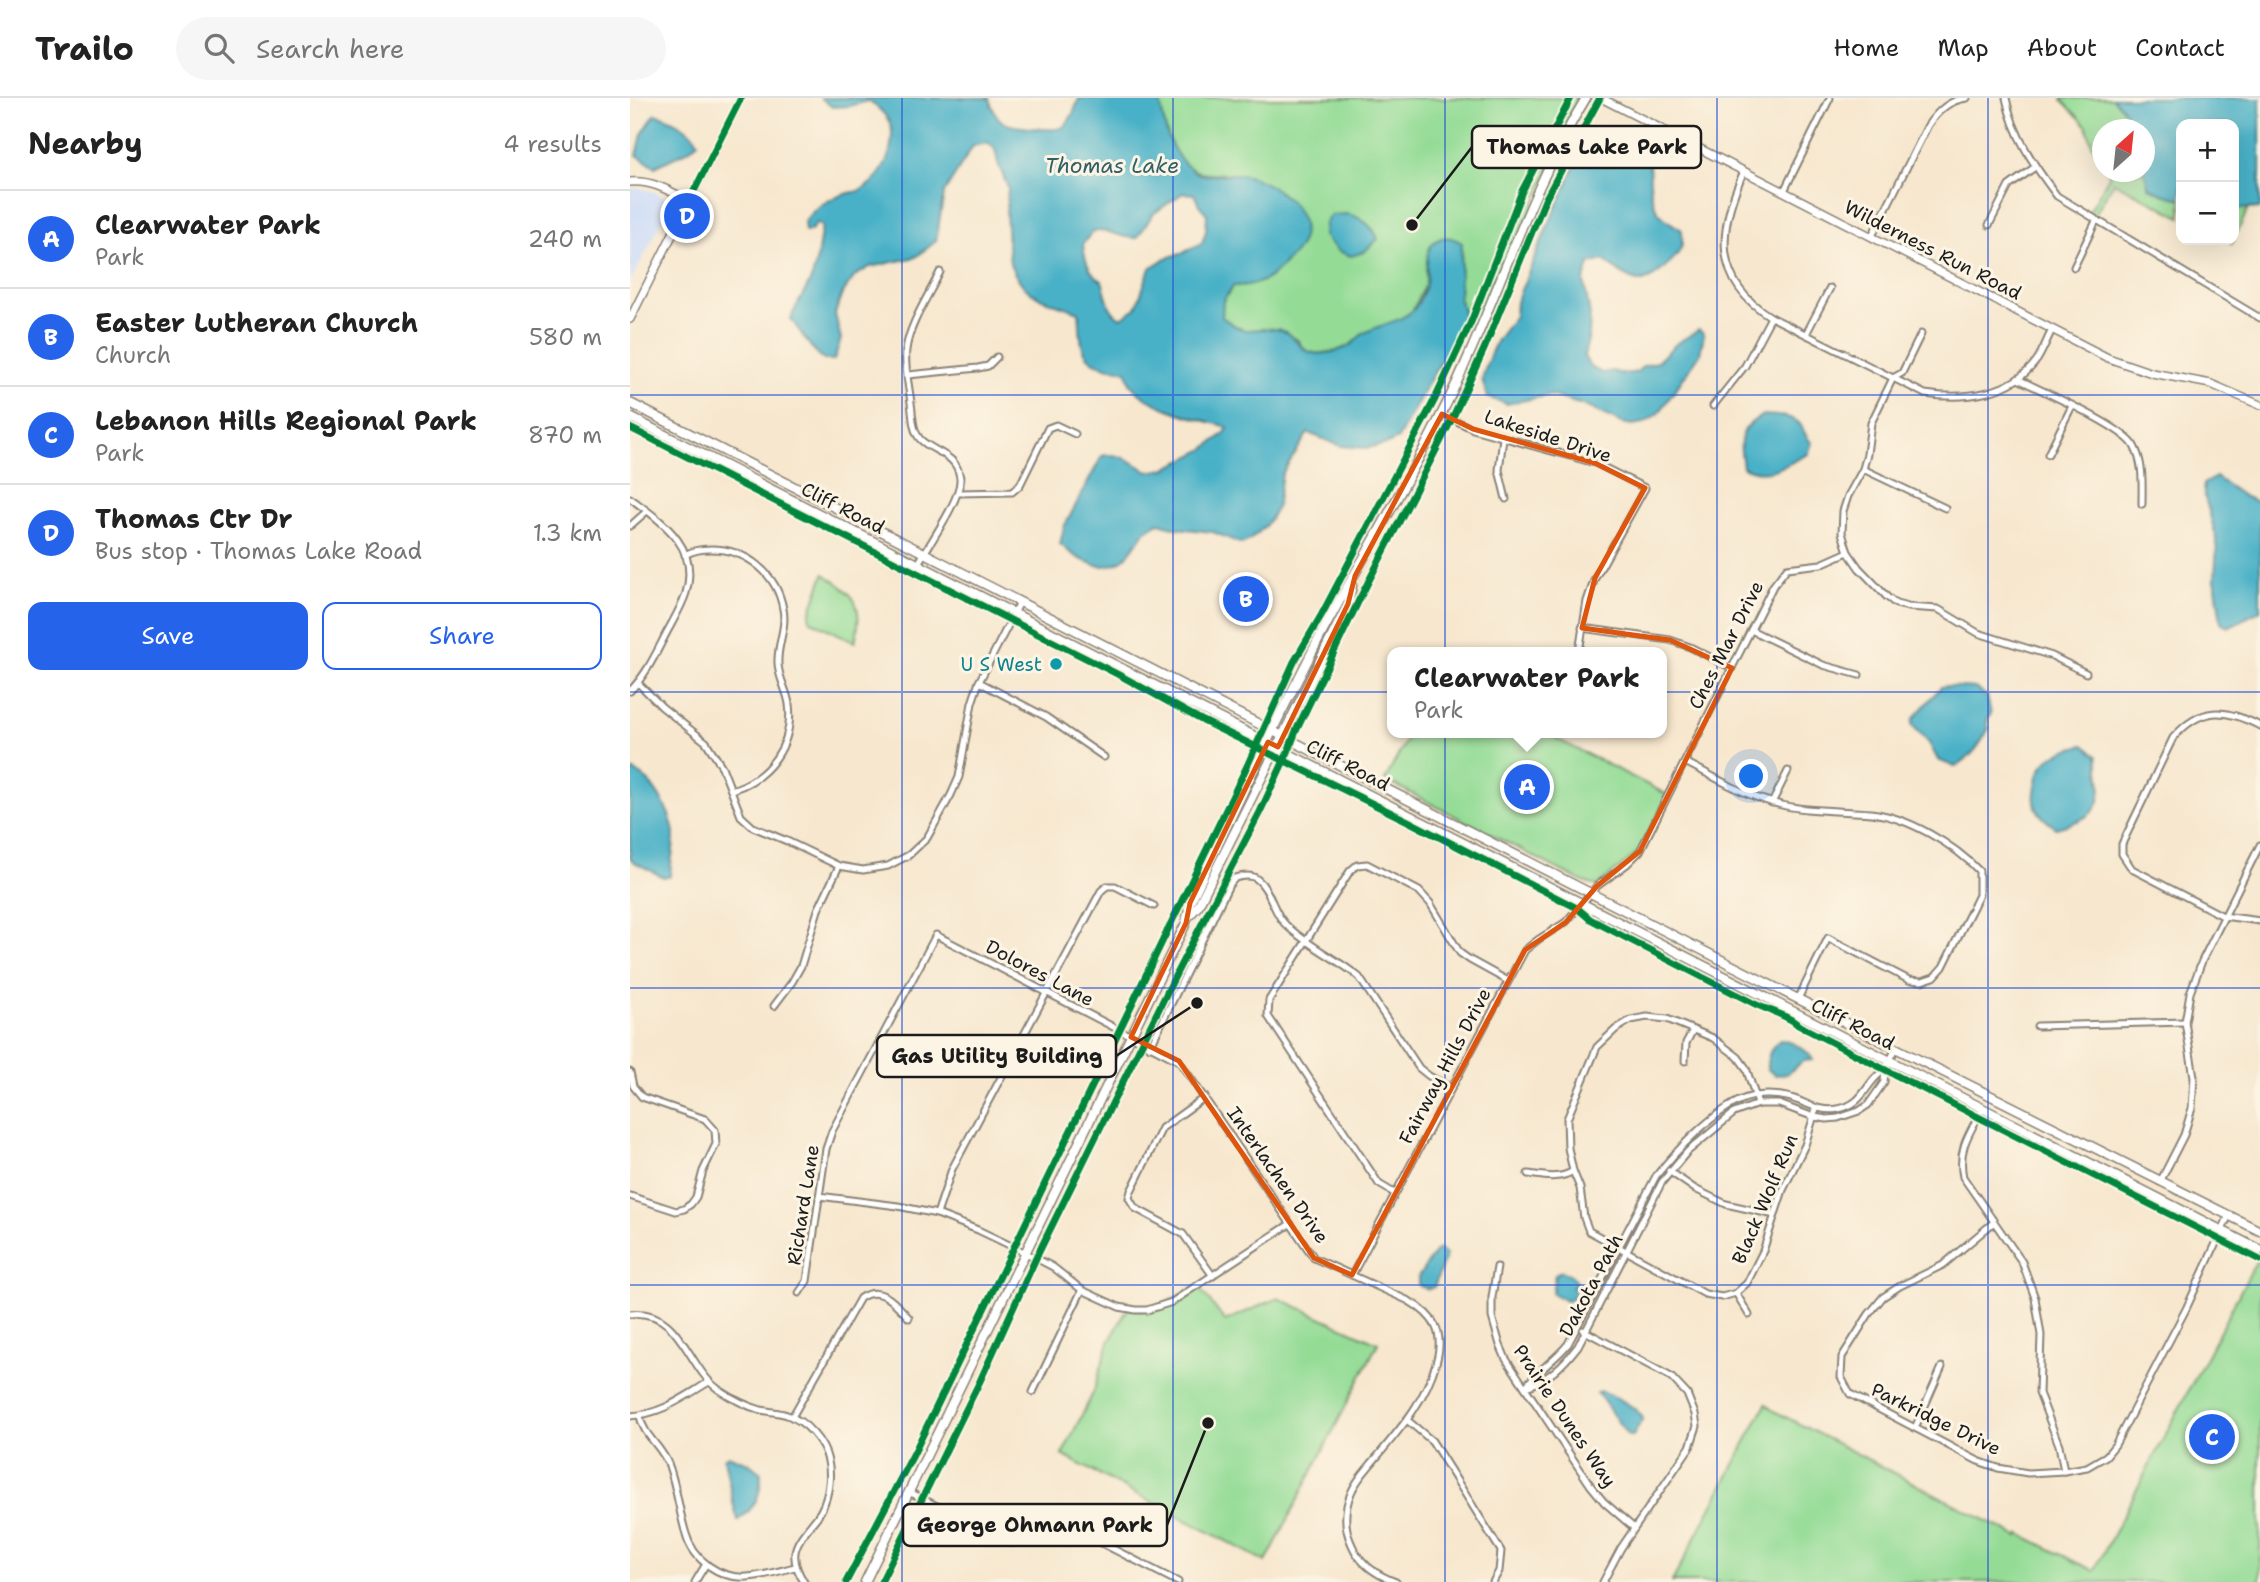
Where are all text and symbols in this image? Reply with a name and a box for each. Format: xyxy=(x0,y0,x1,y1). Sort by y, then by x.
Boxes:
search box xyxy=(176,17,666,80)
text: Trailo xyxy=(35,26,134,71)
icon: search xyxy=(200,29,238,67)
text: Search here xyxy=(256,31,405,66)
text: Home xyxy=(1833,32,1899,64)
text: Map xyxy=(1937,32,1989,64)
text: About xyxy=(2027,32,2097,64)
text: Contact xyxy=(2135,32,2225,64)
north arrow xyxy=(2092,119,2155,182)
map controls xyxy=(2176,119,2239,245)
button: + xyxy=(2176,119,2239,182)
text: Nearby xyxy=(28,123,143,164)
callout: Thomas Lake Park xyxy=(1472,126,1701,168)
text: 4 results xyxy=(503,129,602,159)
text: Thomas Lake Park xyxy=(1486,133,1688,161)
water label: Thomas Lake xyxy=(1045,152,1179,180)
button: − xyxy=(2176,182,2239,245)
pin: D xyxy=(664,190,710,242)
street label: Wilderness Run Road xyxy=(1840,194,2026,306)
text: Clearwater Park xyxy=(95,207,321,242)
text: A xyxy=(42,224,60,254)
text: 240 m xyxy=(528,224,602,254)
text: Park xyxy=(95,242,144,272)
text: Easter Lutheran Church xyxy=(95,305,418,340)
text: B xyxy=(44,322,58,352)
text: 580 m xyxy=(529,322,602,352)
text: Church xyxy=(95,340,171,370)
text: Lebanon Hills Regional Park xyxy=(95,403,477,438)
street label: Lakeside Drive xyxy=(1481,404,1615,468)
text: C xyxy=(44,420,58,450)
text: 870 m xyxy=(528,420,602,450)
text: Park xyxy=(95,438,144,468)
street label: Cliff Road xyxy=(797,476,889,540)
text: Thomas Ctr Dr xyxy=(95,501,293,536)
text: D xyxy=(43,518,59,548)
text: 1.3 km xyxy=(533,518,602,548)
text: Bus stop · Thomas Lake Road xyxy=(95,536,422,566)
pin: B xyxy=(1223,573,1269,625)
street label: Ches Mar Drive xyxy=(1683,576,1769,714)
button: Save xyxy=(28,602,308,670)
button: Share xyxy=(322,602,602,670)
popup xyxy=(1387,647,1667,738)
place label: U S West xyxy=(960,652,1042,677)
marker: U S West xyxy=(1048,656,1064,672)
text: Clearwater Park xyxy=(1414,660,1640,695)
text: Park xyxy=(1414,695,1463,725)
street label: Cliff Road xyxy=(1302,733,1394,797)
your location xyxy=(1734,759,1768,793)
pin: A xyxy=(1504,761,1550,813)
street label: Dolores Lane xyxy=(982,934,1098,1012)
street label: Fairway Hills Drive xyxy=(1393,984,1497,1148)
street label: Cliff Road xyxy=(1807,992,1899,1056)
callout: Gas Utility Building xyxy=(877,1035,1116,1077)
text: Gas Utility Building xyxy=(891,1042,1103,1070)
street label: Interlachen Drive xyxy=(1221,1102,1335,1248)
street label: Black Wolf Run xyxy=(1726,1130,1804,1268)
street label: Richard Lane xyxy=(781,1143,825,1267)
street label: Dakota Path xyxy=(1553,1229,1629,1341)
street label: Prairie Dunes Way xyxy=(1508,1340,1622,1492)
street label: Parkridge Drive xyxy=(1867,1377,2005,1461)
pin: C xyxy=(2189,1411,2235,1463)
callout: George Ohmann Park xyxy=(903,1504,1167,1546)
text: George Ohmann Park xyxy=(917,1511,1153,1539)

